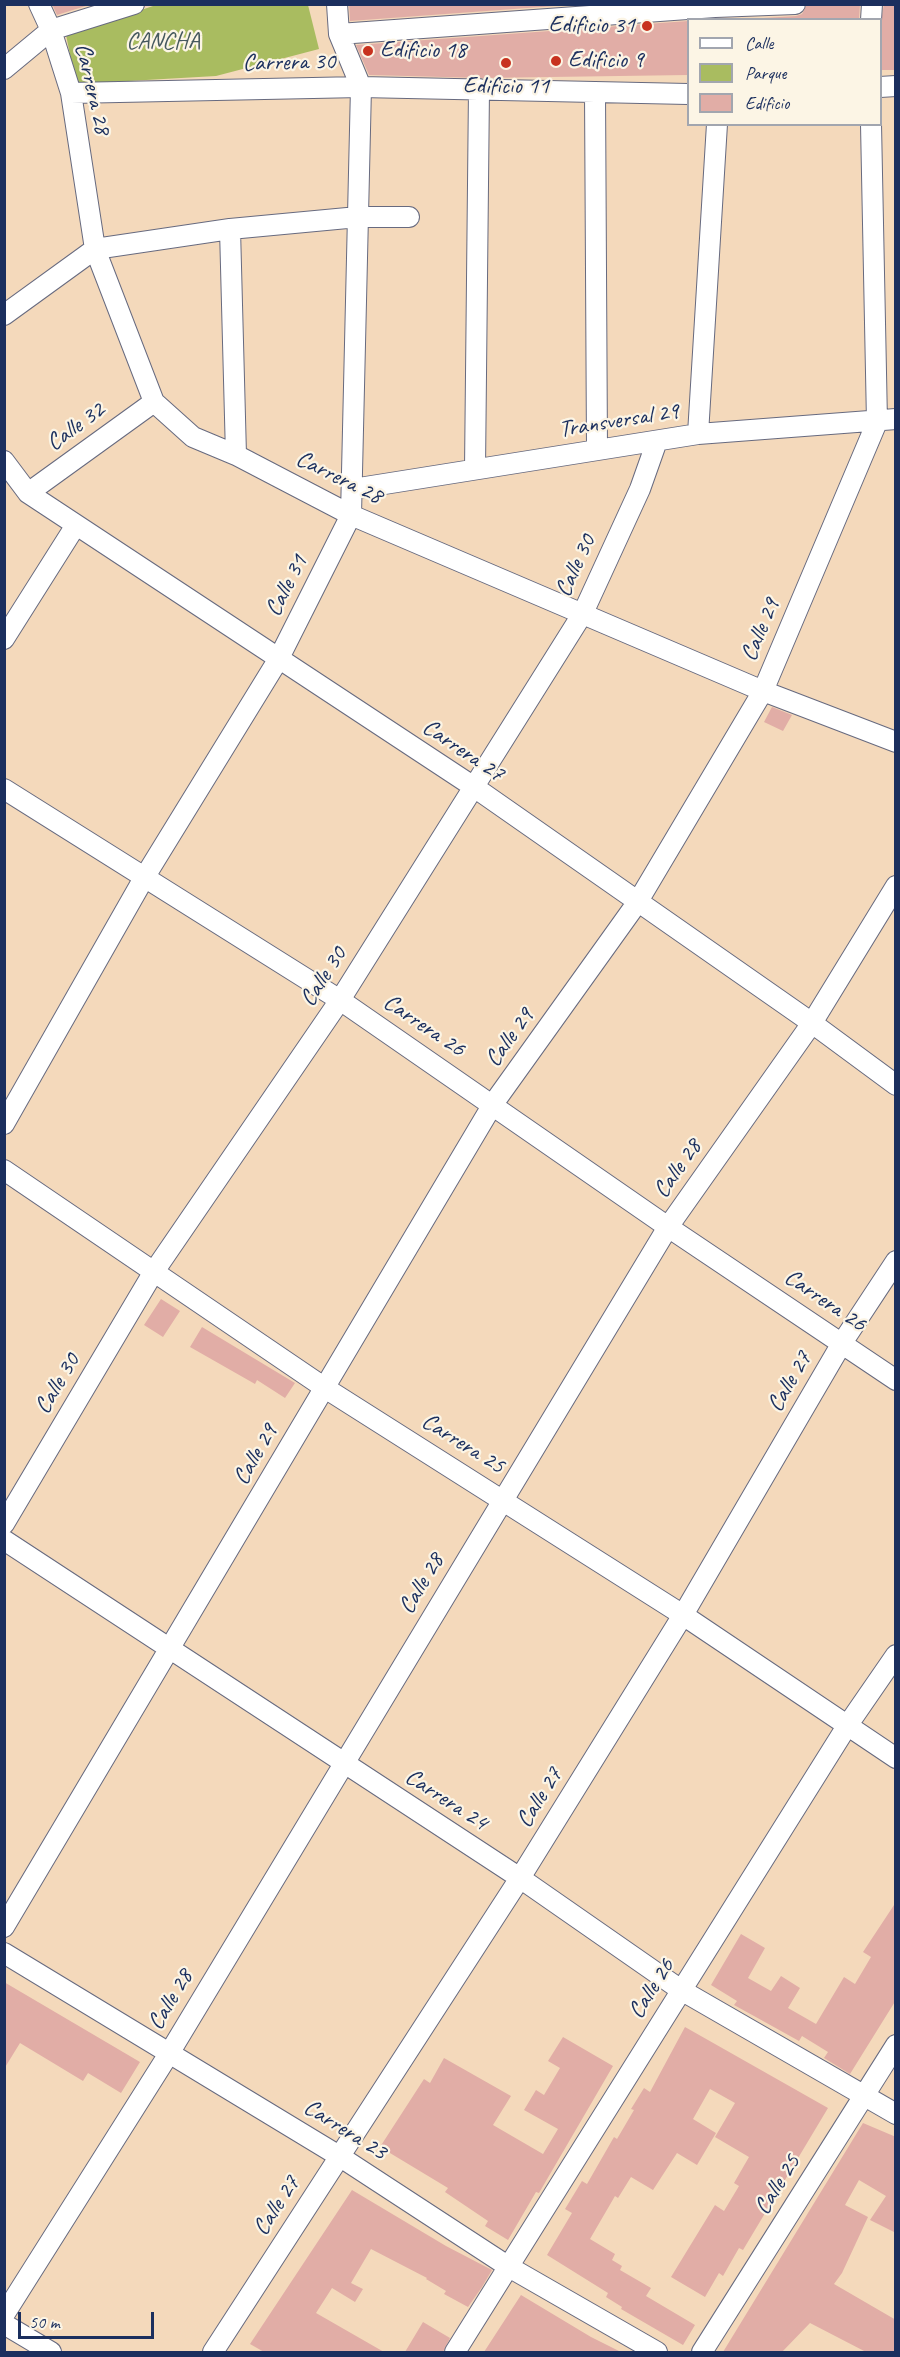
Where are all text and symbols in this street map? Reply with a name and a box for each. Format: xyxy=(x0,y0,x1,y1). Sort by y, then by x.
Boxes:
place label: Edificio 31 xyxy=(549,12,635,40)
legend xyxy=(687,18,882,126)
marker: Edificio 31 xyxy=(640,19,654,33)
park label: CANCHA xyxy=(126,28,200,56)
text: Calle xyxy=(745,32,773,54)
place label: Edificio 18 xyxy=(380,37,466,65)
street label: Carrera 28 xyxy=(68,41,116,137)
marker: Edificio 18 xyxy=(361,44,375,58)
place label: Edificio 9 xyxy=(568,47,644,75)
street label: Carrera 30 xyxy=(242,48,336,78)
marker: Edificio 9 xyxy=(549,54,563,68)
marker: Edificio 11 xyxy=(499,56,513,70)
text: Parque xyxy=(745,62,786,84)
place label: Edificio 11 xyxy=(463,73,549,101)
text: Edificio xyxy=(745,92,789,114)
street label: Calle 32 xyxy=(41,396,111,458)
street label: Transversal 29 xyxy=(557,397,681,445)
street label: Carrera 28 xyxy=(291,445,387,511)
street label: Calle 30 xyxy=(549,530,603,602)
street label: Calle 31 xyxy=(259,550,315,622)
street label: Calle 29 xyxy=(735,594,787,666)
street label: Carrera 27 xyxy=(416,713,510,789)
street label: Calle 30 xyxy=(294,942,354,1012)
street label: Carrera 26 xyxy=(377,988,471,1064)
street label: Calle 29 xyxy=(479,1003,541,1073)
street label: Calle 28 xyxy=(648,1134,708,1204)
street label: Carrera 26 xyxy=(778,1263,872,1339)
street label: Calle 27 xyxy=(761,1347,819,1417)
street label: Calle 30 xyxy=(29,1349,87,1419)
street label: Carrera 25 xyxy=(416,1407,510,1481)
street label: Calle 29 xyxy=(227,1420,285,1490)
street label: Calle 28 xyxy=(393,1549,451,1619)
street label: Carrera 24 xyxy=(399,1763,493,1837)
street label: Calle 27 xyxy=(511,1763,569,1833)
street label: Calle 26 xyxy=(623,1954,681,2024)
street label: Calle 28 xyxy=(142,1965,200,2035)
street label: Carrera 23 xyxy=(298,2093,392,2167)
street label: Calle 25 xyxy=(749,2150,807,2220)
street label: Calle 27 xyxy=(247,2171,307,2241)
scale bar xyxy=(21,2300,158,2338)
text: 50 m xyxy=(29,2311,60,2333)

